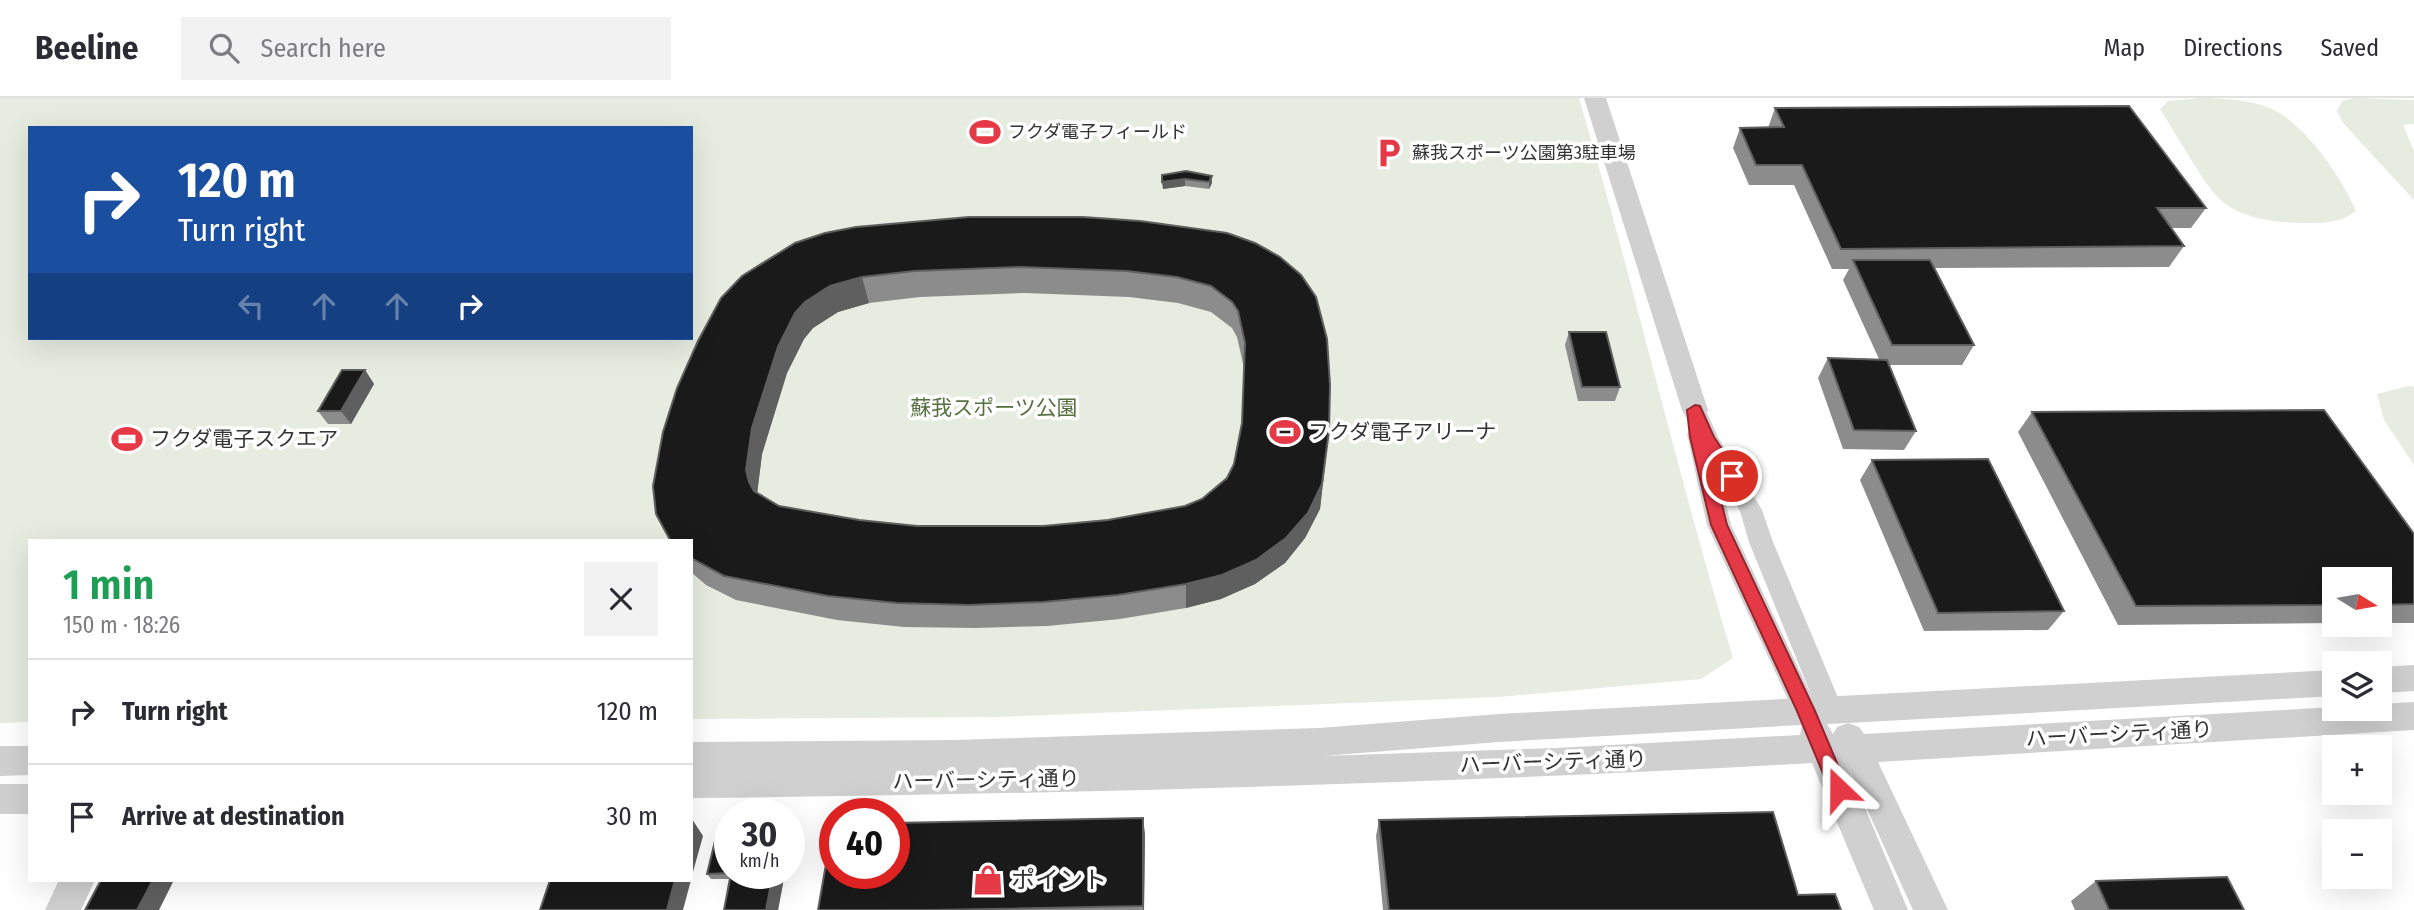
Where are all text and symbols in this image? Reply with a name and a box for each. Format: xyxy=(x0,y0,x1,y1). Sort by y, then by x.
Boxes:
search box xyxy=(181,17,671,80)
text: Beeline xyxy=(35,28,139,68)
icon: search xyxy=(205,29,243,67)
text: Search here xyxy=(261,33,386,64)
text: Map xyxy=(2104,34,2145,62)
text: Directions xyxy=(2183,34,2282,62)
text: Saved xyxy=(2320,34,2379,62)
sports icon: フクダ電子フィールド xyxy=(968,115,1002,149)
place label: フクダ電子フィールド xyxy=(1008,121,1187,143)
parking icon: 蘇我スポーツ公園第3駐車場 xyxy=(1372,136,1406,170)
place label: 蘇我スポーツ公園第3駐車場 xyxy=(1412,142,1636,164)
text: 120 m xyxy=(178,151,296,210)
icon: right xyxy=(63,154,154,245)
text: Turn right xyxy=(178,211,305,249)
icon: left xyxy=(232,287,270,325)
icon: ahead xyxy=(305,287,343,325)
icon: ahead xyxy=(378,287,416,325)
icon: right xyxy=(451,287,489,325)
park label: 蘇我スポーツ公園 xyxy=(910,395,1078,421)
sports icon: フクダ電子アリーナ xyxy=(1268,415,1302,449)
place label: フクダ電子アリーナ xyxy=(1308,419,1496,445)
sports icon: フクダ電子スクエア xyxy=(110,422,144,456)
place label: フクダ電子スクエア xyxy=(150,426,338,452)
pin xyxy=(1702,446,1762,506)
icon: arrive xyxy=(1713,457,1751,495)
text: 1 min xyxy=(63,560,154,610)
button: close xyxy=(584,562,658,636)
north arrow xyxy=(2322,567,2392,637)
map controls xyxy=(2322,567,2392,889)
text: 150 m · 18:26 xyxy=(63,611,180,639)
button: layers xyxy=(2322,651,2392,721)
icon: right xyxy=(63,693,101,731)
text: Turn right xyxy=(122,696,228,727)
text: 120 m xyxy=(597,696,658,727)
street label: ハーバーシティ通り xyxy=(2025,716,2213,752)
button: + xyxy=(2322,735,2392,805)
street label: ハーバーシティ通り xyxy=(1459,746,1647,778)
position arrow xyxy=(1802,752,1876,826)
street label: ハーバーシティ通り xyxy=(892,765,1080,795)
icon: arrive xyxy=(63,798,101,836)
speed limit sign: 40 xyxy=(819,798,910,889)
text: Arrive at destination xyxy=(122,801,345,832)
text: 30 m xyxy=(607,801,658,832)
text: 30 xyxy=(742,813,777,855)
button: − xyxy=(2322,819,2392,889)
text: km/h xyxy=(739,850,780,872)
shop icon: ポイント xyxy=(971,863,1005,897)
place label: ポイント xyxy=(1011,866,1107,894)

